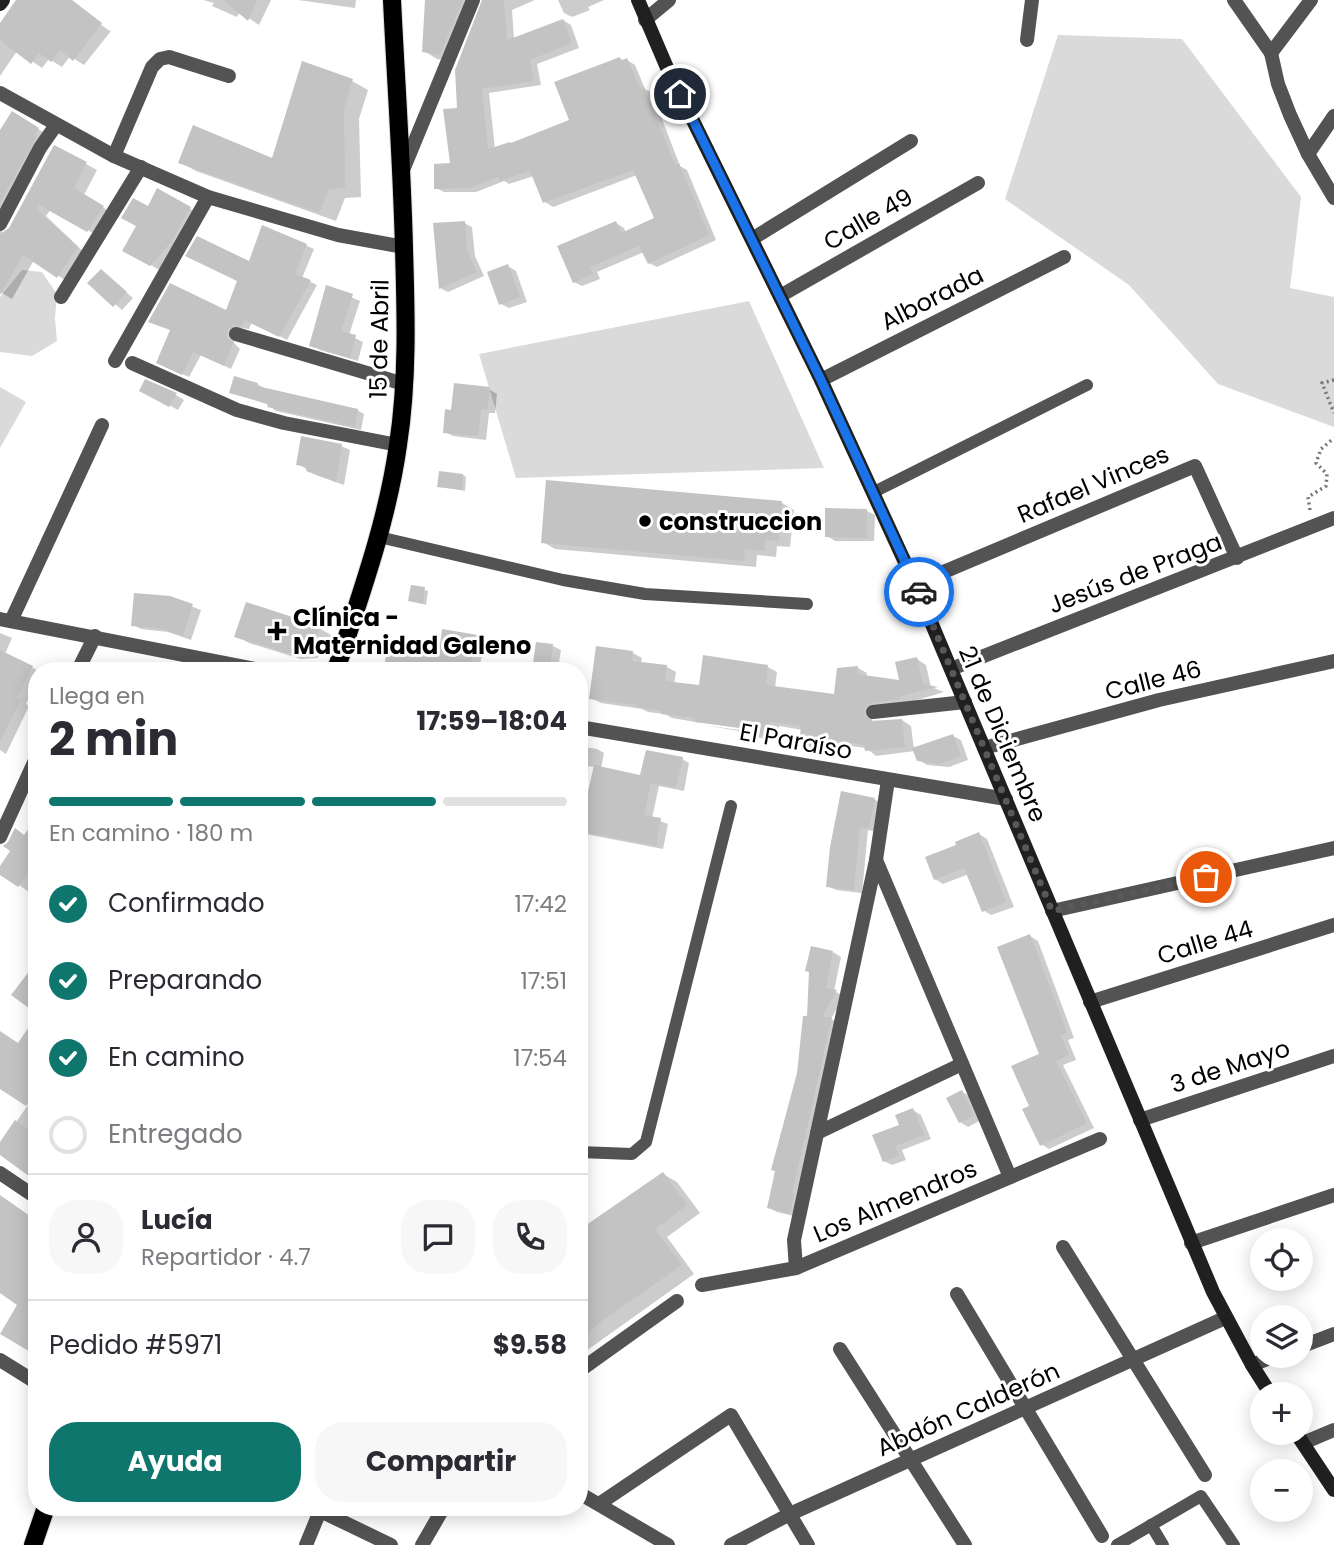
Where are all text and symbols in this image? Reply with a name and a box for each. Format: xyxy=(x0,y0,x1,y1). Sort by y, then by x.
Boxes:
pin xyxy=(650,64,710,124)
icon: home xyxy=(661,75,699,113)
street label: Calle 49 xyxy=(817,180,919,258)
street label: Alborada xyxy=(875,258,989,338)
street label: 15 de Abril xyxy=(361,279,397,399)
street label: Rafael Vinces xyxy=(1012,437,1174,531)
place label: construccion xyxy=(659,505,822,538)
marker: construccion xyxy=(637,513,653,529)
street label: Jesús de Praga xyxy=(1043,525,1227,621)
courier xyxy=(884,557,954,627)
icon: car xyxy=(900,573,938,611)
place label: Clínica - Maternidad Galeno xyxy=(293,601,531,662)
marker: Clínica - Maternidad Galeno xyxy=(267,621,287,641)
street label: 21 de Diciembre xyxy=(951,641,1055,827)
street label: Calle 46 xyxy=(1101,652,1205,708)
text: Llega en xyxy=(49,680,145,712)
text: 17:59–18:04 xyxy=(416,703,567,739)
text: 2 min xyxy=(49,707,178,771)
street label: El Paraíso xyxy=(737,715,855,767)
text: En camino · 180 m xyxy=(49,817,253,849)
pin xyxy=(1176,847,1236,907)
icon: bag xyxy=(1187,858,1225,896)
icon: check xyxy=(49,885,87,923)
text: Confirmado xyxy=(108,885,265,921)
text: 17:42 xyxy=(514,888,567,920)
street label: Calle 44 xyxy=(1153,912,1257,972)
icon: check xyxy=(49,962,87,1000)
text: Preparando xyxy=(108,962,262,998)
text: 17:51 xyxy=(520,965,567,997)
street label: 3 de Mayo xyxy=(1166,1031,1294,1101)
icon: check xyxy=(49,1039,87,1077)
text: En camino xyxy=(108,1039,245,1075)
text: 17:54 xyxy=(513,1042,567,1074)
text: Entregado xyxy=(108,1116,243,1152)
street label: Los Almendros xyxy=(808,1152,982,1250)
button: person xyxy=(49,1200,123,1274)
button: chat xyxy=(401,1200,475,1274)
button: phone xyxy=(493,1200,567,1274)
text: Lucía xyxy=(141,1202,213,1238)
map controls xyxy=(1250,1228,1313,1522)
button: locate xyxy=(1250,1228,1313,1291)
text: Repartidor · 4.7 xyxy=(141,1241,311,1273)
button: layers xyxy=(1250,1305,1313,1368)
text: Pedido #5971 xyxy=(49,1327,222,1363)
text: $9.58 xyxy=(493,1327,567,1363)
street label: Abdón Calderón xyxy=(871,1354,1065,1464)
button: + xyxy=(1250,1382,1313,1445)
button: Ayuda xyxy=(49,1422,301,1502)
button: Compartir xyxy=(315,1422,567,1502)
button: − xyxy=(1250,1459,1313,1522)

